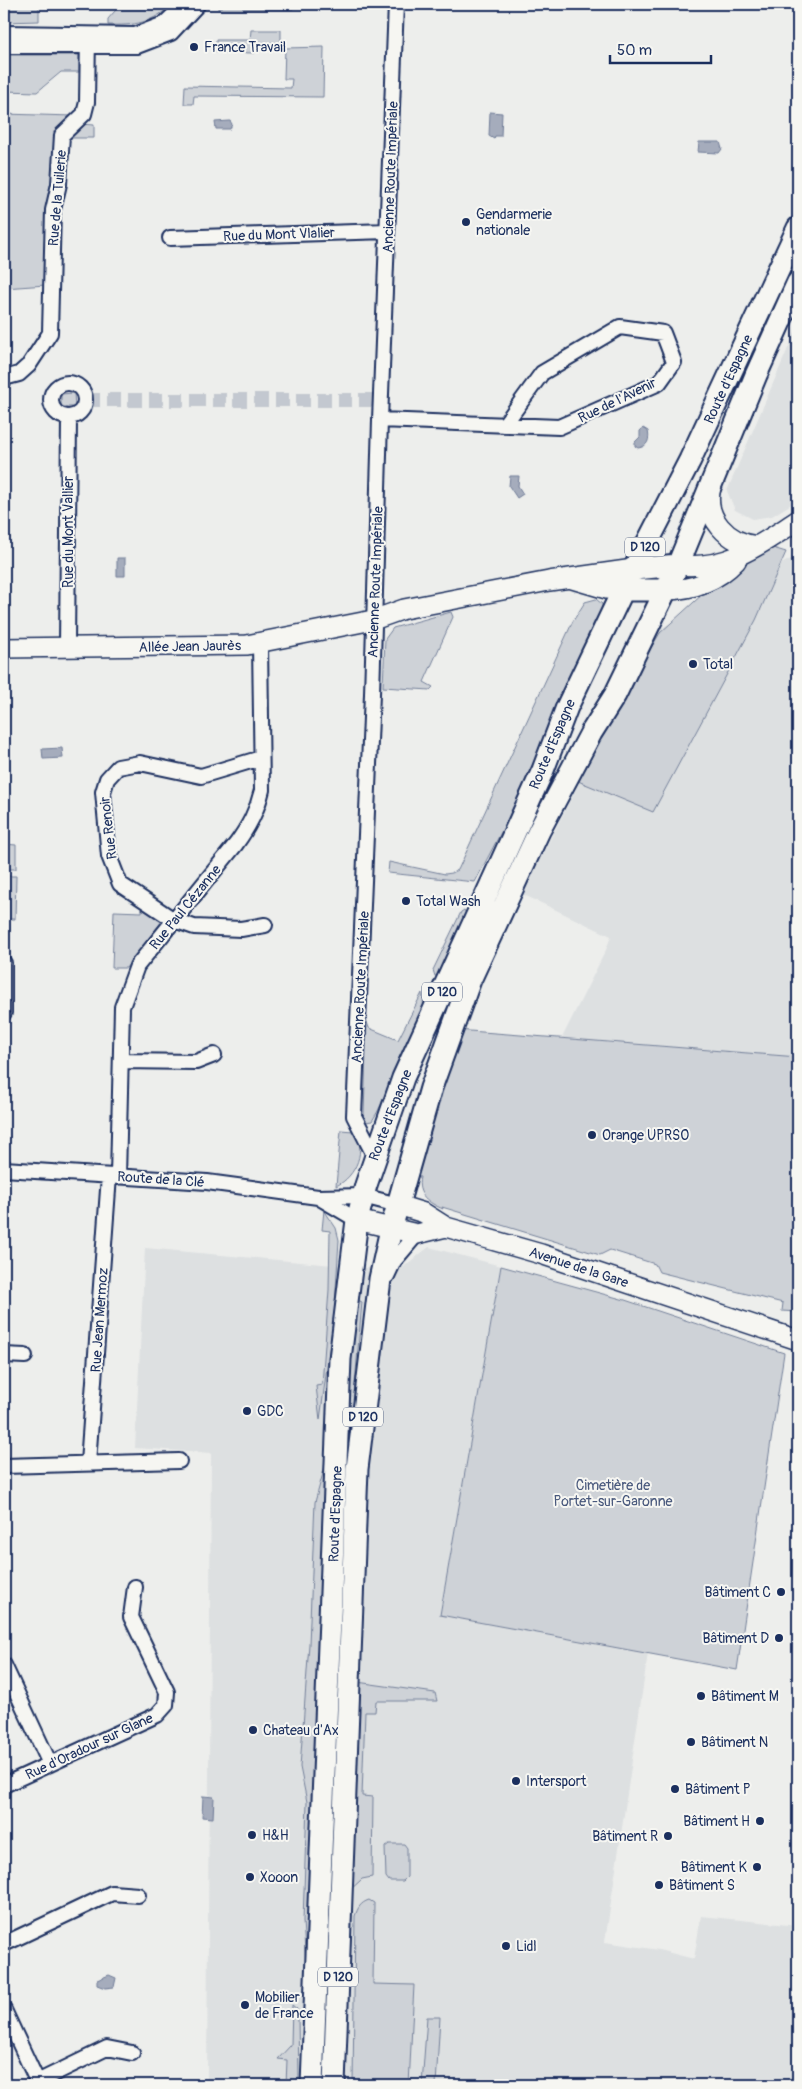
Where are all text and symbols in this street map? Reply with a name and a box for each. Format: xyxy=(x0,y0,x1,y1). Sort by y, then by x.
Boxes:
scale bar xyxy=(610,32,711,64)
place label: France Travail xyxy=(204,39,286,56)
marker: France Travail xyxy=(188,41,200,53)
text: 50 m xyxy=(617,41,652,60)
street label: Ancienne Route Impériale xyxy=(379,101,402,253)
street label: Rue de la Tuilerie xyxy=(45,149,70,247)
place label: Gendarmerie nationale xyxy=(476,206,552,239)
marker: Gendarmerie nationale xyxy=(460,216,472,228)
street label: Rue du Mont Vlalier xyxy=(223,224,335,245)
street label: Route d'Espagne xyxy=(700,332,757,426)
street label: Rue de l'Avenir xyxy=(575,374,659,427)
street label: Rue du Mont Vallier xyxy=(60,476,77,588)
street label: Ancienne Route Impériale xyxy=(364,506,387,658)
road number: D 120 xyxy=(625,538,665,556)
street label: Allée Jean Jaurès xyxy=(139,637,242,656)
place label: Total xyxy=(703,656,733,673)
marker: Total xyxy=(687,658,699,670)
street label: Route d'Espagne xyxy=(526,696,579,792)
street label: Rue Renoir xyxy=(96,796,121,860)
street label: Rue Paul Cézanne xyxy=(146,861,225,953)
place label: Total Wash xyxy=(416,893,480,910)
marker: Total Wash xyxy=(400,895,412,907)
street label: Ancienne Route Impériale xyxy=(348,911,373,1063)
road number: D 120 xyxy=(422,982,462,1002)
street label: Route d'Espagne xyxy=(365,1067,416,1163)
place label: Orange UPRSO xyxy=(602,1127,689,1144)
marker: Orange UPRSO xyxy=(586,1129,598,1141)
street label: Route de la Clé xyxy=(117,1168,205,1191)
street label: Avenue de la Gare xyxy=(527,1243,631,1292)
street label: Rue Jean Mermoz xyxy=(87,1267,112,1373)
place label: GDC xyxy=(257,1403,284,1420)
marker: GDC xyxy=(241,1405,253,1417)
road number: D 120 xyxy=(343,1408,383,1426)
street label: Route d'Espagne xyxy=(325,1465,346,1562)
park label: Cimetière de Portet-sur-Garonne xyxy=(553,1477,673,1510)
place label: Bâtiment C xyxy=(705,1584,771,1601)
marker: Bâtiment C xyxy=(775,1586,787,1598)
place label: Bâtiment D xyxy=(702,1630,769,1647)
marker: Bâtiment D xyxy=(773,1632,785,1644)
place label: Bâtiment M xyxy=(711,1688,779,1705)
marker: Bâtiment M xyxy=(695,1690,707,1702)
street label: Rue d'Oradour sur Glane xyxy=(23,1709,156,1783)
place label: Chateau d'Ax xyxy=(263,1722,339,1739)
marker: Chateau d'Ax xyxy=(247,1724,259,1736)
place label: Bâtiment N xyxy=(701,1734,768,1751)
marker: Bâtiment N xyxy=(685,1736,697,1748)
place label: Intersport xyxy=(526,1773,587,1790)
marker: Intersport xyxy=(510,1775,522,1787)
place label: Bâtiment P xyxy=(685,1781,751,1798)
marker: Bâtiment P xyxy=(669,1783,681,1795)
place label: Bâtiment H xyxy=(683,1813,750,1830)
marker: Bâtiment H xyxy=(754,1815,766,1827)
place label: H&H xyxy=(262,1827,289,1844)
place label: Bâtiment R xyxy=(592,1828,658,1845)
marker: H&H xyxy=(246,1829,258,1841)
marker: Bâtiment R xyxy=(662,1830,674,1842)
place label: Bâtiment K xyxy=(681,1859,748,1876)
marker: Bâtiment K xyxy=(751,1861,763,1873)
place label: Xooon xyxy=(260,1869,298,1886)
marker: Xooon xyxy=(244,1871,256,1883)
place label: Bâtiment S xyxy=(669,1877,735,1894)
marker: Bâtiment S xyxy=(653,1879,665,1891)
place label: Lidl xyxy=(516,1938,537,1955)
marker: Lidl xyxy=(500,1940,512,1952)
road number: D 120 xyxy=(318,1968,358,1986)
place label: Mobilier de France xyxy=(255,1989,313,2022)
marker: Mobilier de France xyxy=(239,1999,251,2011)

